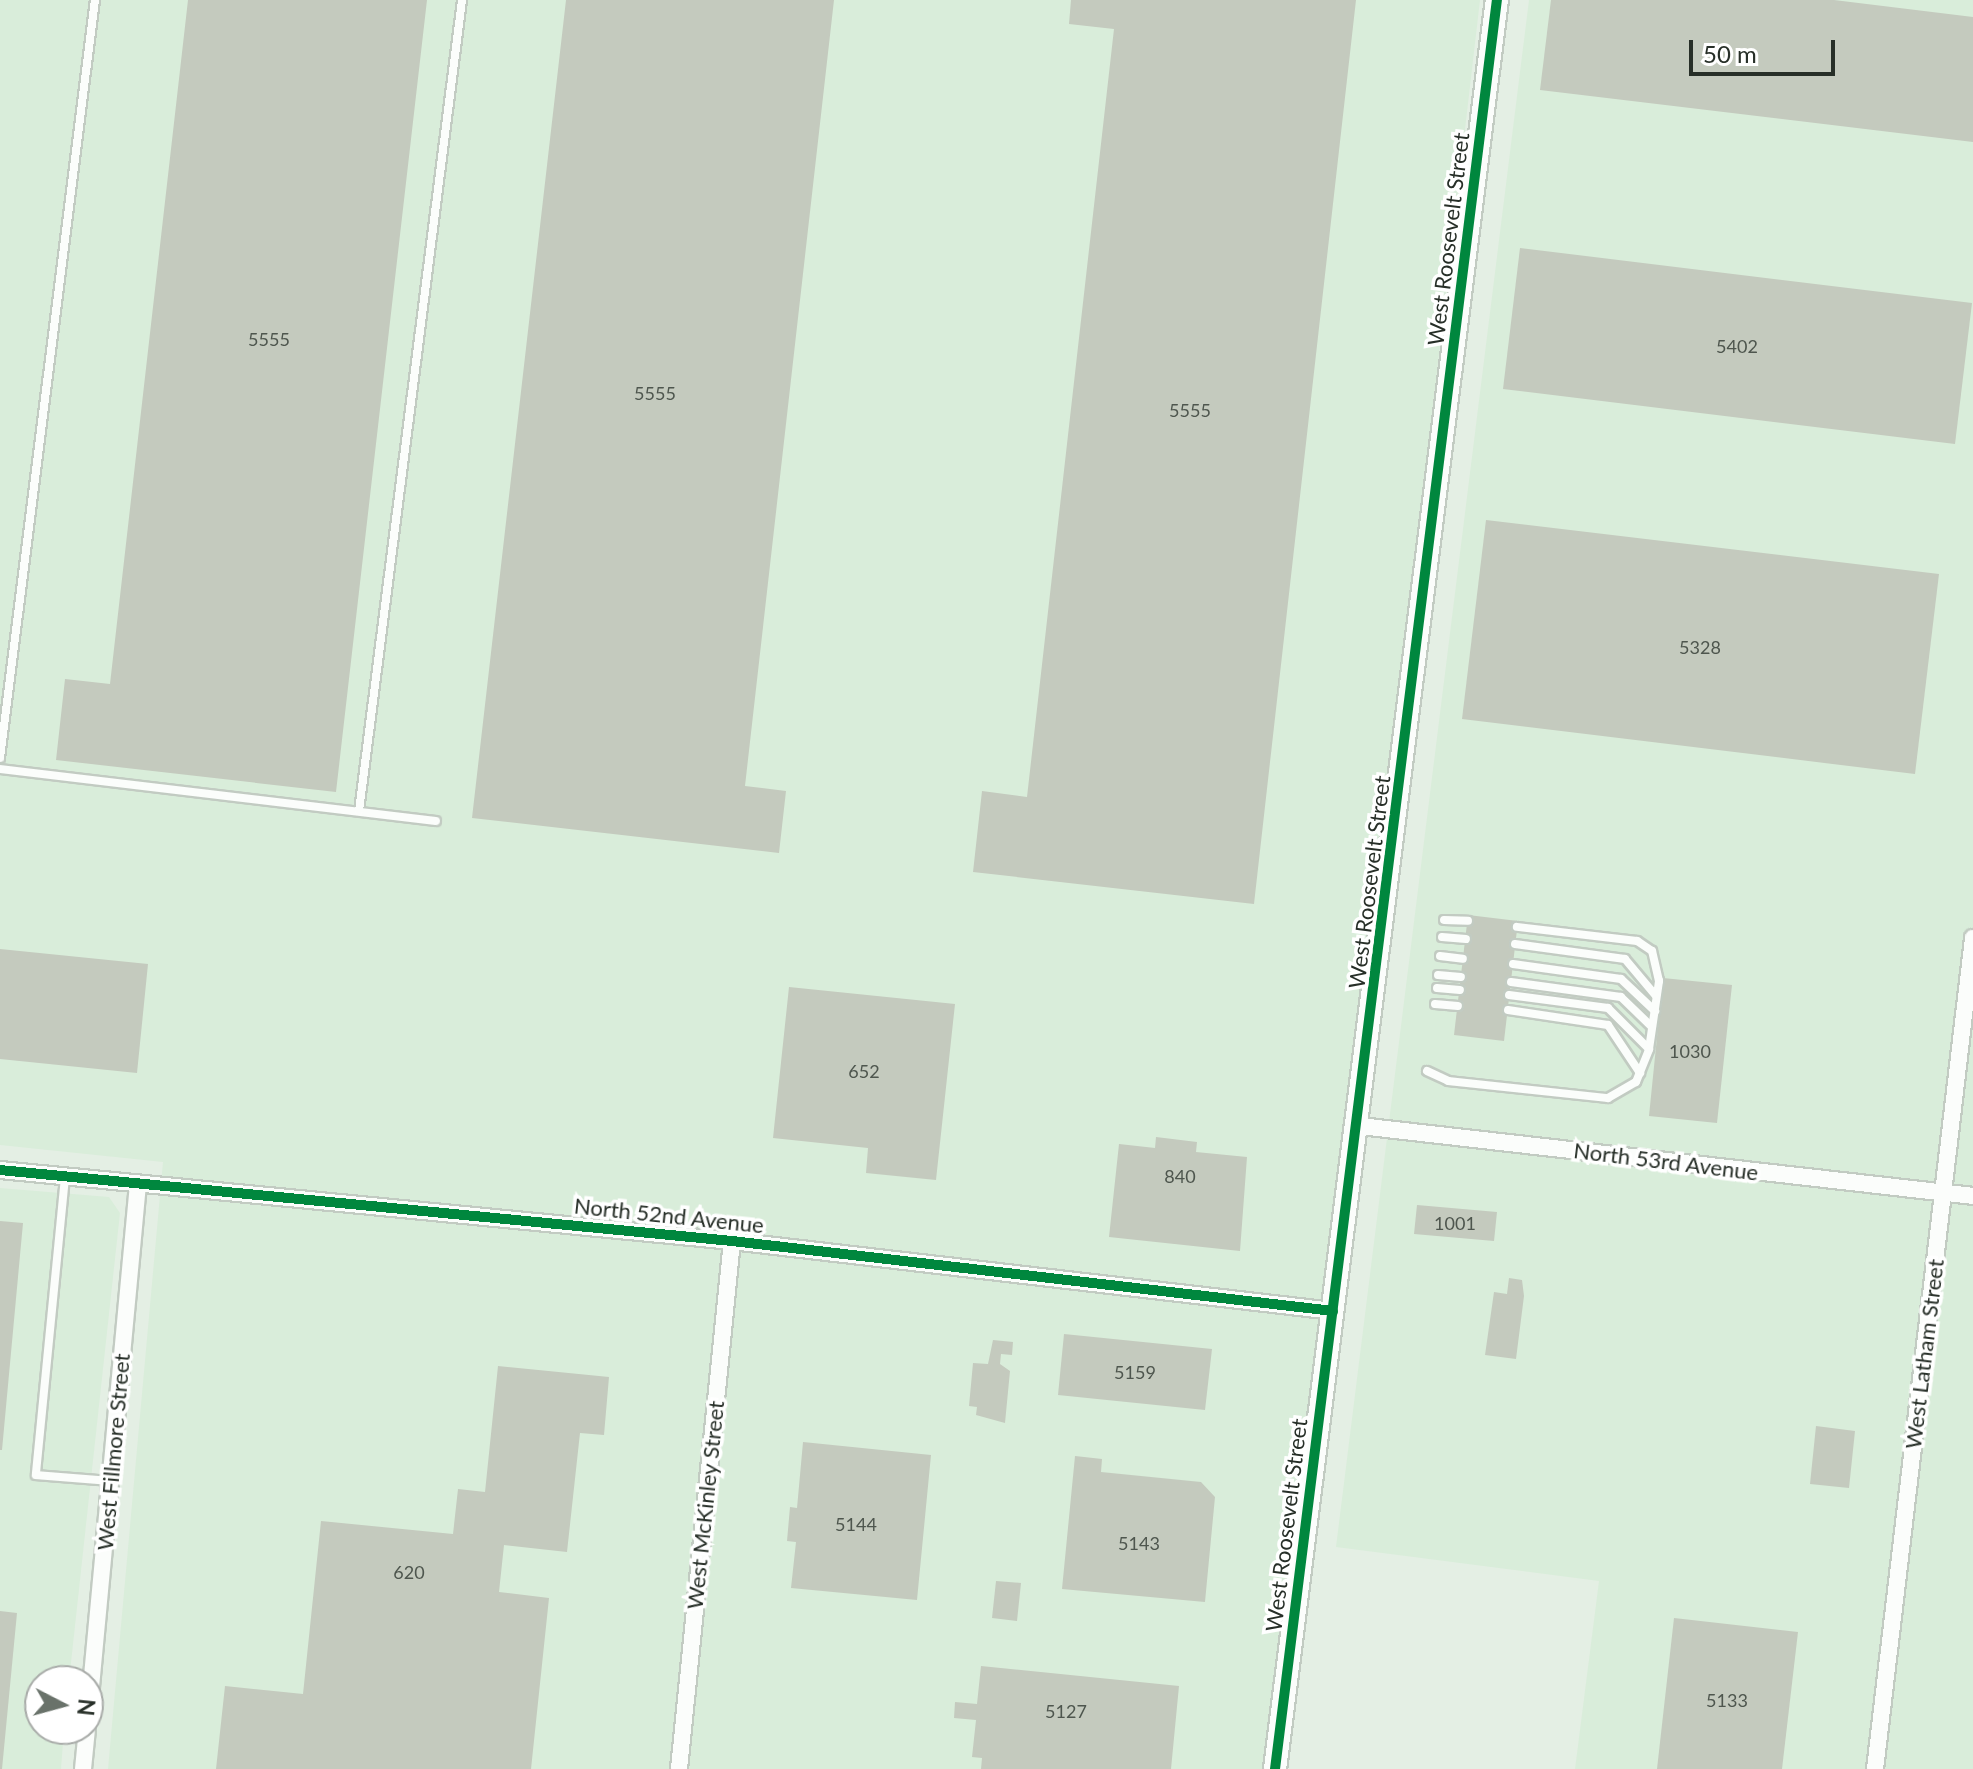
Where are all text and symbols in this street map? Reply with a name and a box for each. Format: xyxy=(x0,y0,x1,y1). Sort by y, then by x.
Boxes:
scale bar xyxy=(1693,24,1839,74)
text: 50 m xyxy=(1703,39,1757,68)
street label: West Roosevelt Street xyxy=(1422,131,1474,347)
house number: 5555 xyxy=(248,328,290,350)
house number: 5402 xyxy=(1716,335,1758,357)
house number: 5555 xyxy=(634,382,676,404)
house number: 5555 xyxy=(1169,399,1211,421)
house number: 5328 xyxy=(1679,636,1721,658)
street label: West Roosevelt Street xyxy=(1343,774,1395,990)
house number: 1030 xyxy=(1669,1040,1711,1062)
house number: 652 xyxy=(848,1060,880,1082)
street label: North 53rd Avenue xyxy=(1572,1137,1760,1185)
house number: 840 xyxy=(1164,1165,1196,1187)
street label: North 52nd Avenue xyxy=(572,1192,766,1238)
house number: 1001 xyxy=(1434,1212,1476,1234)
street label: West Latham Street xyxy=(1899,1258,1949,1450)
street label: West Fillmore Street xyxy=(91,1352,135,1552)
house number: 5159 xyxy=(1114,1361,1156,1383)
street label: West McKinley Street xyxy=(681,1399,729,1611)
street label: West Roosevelt Street xyxy=(1260,1417,1312,1633)
house number: 5144 xyxy=(835,1513,877,1535)
house number: 5143 xyxy=(1118,1532,1160,1554)
house number: 620 xyxy=(393,1561,425,1583)
north arrow xyxy=(24,1665,104,1745)
house number: 5133 xyxy=(1706,1689,1748,1711)
text: N xyxy=(72,1698,101,1717)
house number: 5127 xyxy=(1045,1700,1087,1722)

